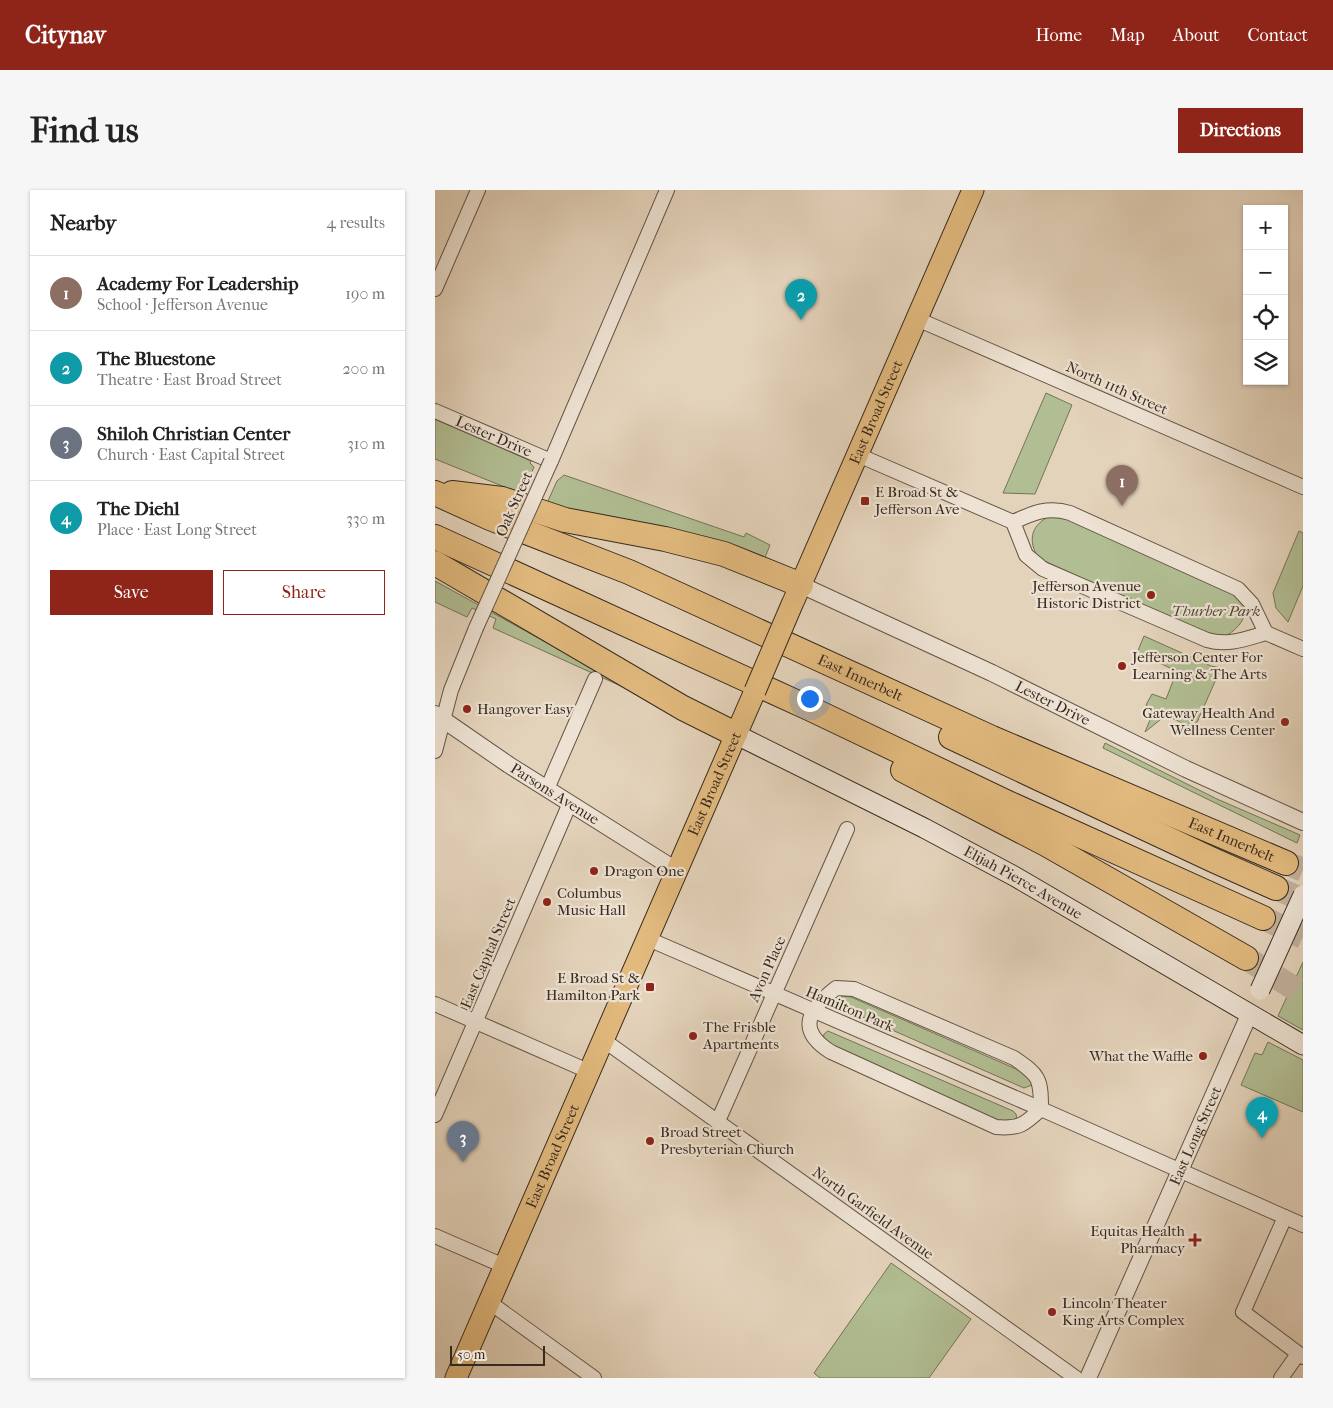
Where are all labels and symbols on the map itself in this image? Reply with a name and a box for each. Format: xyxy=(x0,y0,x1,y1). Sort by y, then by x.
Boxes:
pin: 2 xyxy=(785,279,817,320)
street label: East Broad Street xyxy=(845,357,907,467)
street label: North 11th Street xyxy=(1063,358,1171,419)
street label: Lester Drive xyxy=(453,412,535,461)
pin: 1 xyxy=(1106,465,1138,506)
street label: Oak Street xyxy=(492,468,537,539)
place label: E Broad St & Jefferson Ave xyxy=(874,483,960,518)
marker: E Broad St & Jefferson Ave xyxy=(859,495,871,507)
place label: Jefferson Avenue Historic District xyxy=(1031,577,1142,612)
marker: Jefferson Avenue Historic District xyxy=(1145,589,1157,601)
park label: Thurber Park xyxy=(1172,602,1261,620)
place label: Jefferson Center For Learning & The Arts xyxy=(1131,648,1267,683)
street label: East Innerbelt xyxy=(815,651,907,705)
marker: Jefferson Center For Learning & The Arts xyxy=(1116,660,1128,672)
street label: Lester Drive xyxy=(1012,677,1094,729)
your location xyxy=(797,686,823,712)
place label: Hangover Easy xyxy=(477,700,575,718)
marker: Hangover Easy xyxy=(461,703,473,715)
place label: Gateway Health And Wellness Center xyxy=(1142,704,1276,739)
marker: Gateway Health And Wellness Center xyxy=(1279,716,1291,728)
street label: East Broad Street xyxy=(684,728,745,839)
street label: Parsons Avenue xyxy=(507,759,603,829)
street label: East Innerbelt xyxy=(1186,814,1278,866)
street label: Elijah Pierce Avenue xyxy=(961,842,1086,923)
place label: Dragon One xyxy=(604,862,685,880)
marker: Dragon One xyxy=(588,865,600,877)
place label: Columbus Music Hall xyxy=(557,884,626,919)
street label: East Capital Street xyxy=(456,894,520,1011)
marker: Columbus Music Hall xyxy=(541,896,553,908)
street label: Avon Place xyxy=(744,933,790,1006)
place label: E Broad St & Hamilton Park xyxy=(546,969,640,1004)
marker: E Broad St & Hamilton Park xyxy=(644,981,656,993)
street label: Hamilton Park xyxy=(803,982,897,1036)
place label: The Frisble Apartments xyxy=(702,1018,779,1053)
marker: The Frisble Apartments xyxy=(687,1030,699,1042)
place label: What the Waffle xyxy=(1088,1047,1194,1065)
marker: What the Waffle xyxy=(1197,1050,1209,1062)
street label: East Long Street xyxy=(1166,1083,1226,1188)
pin: 4 xyxy=(1246,1097,1278,1138)
street label: East Broad Street xyxy=(522,1101,583,1211)
pin: 3 xyxy=(447,1121,479,1162)
place label: Broad Street Presbyterian Church xyxy=(660,1123,795,1158)
marker: Broad Street Presbyterian Church xyxy=(644,1135,656,1147)
street label: North Garfield Avenue xyxy=(809,1163,938,1263)
place label: Equitas Health Pharmacy xyxy=(1090,1222,1186,1257)
marker: Equitas Health Pharmacy xyxy=(1189,1234,1201,1246)
place label: Lincoln Theater King Arts Complex xyxy=(1062,1294,1185,1329)
marker: Lincoln Theater King Arts Complex xyxy=(1046,1306,1058,1318)
scale bar xyxy=(450,1343,545,1366)

